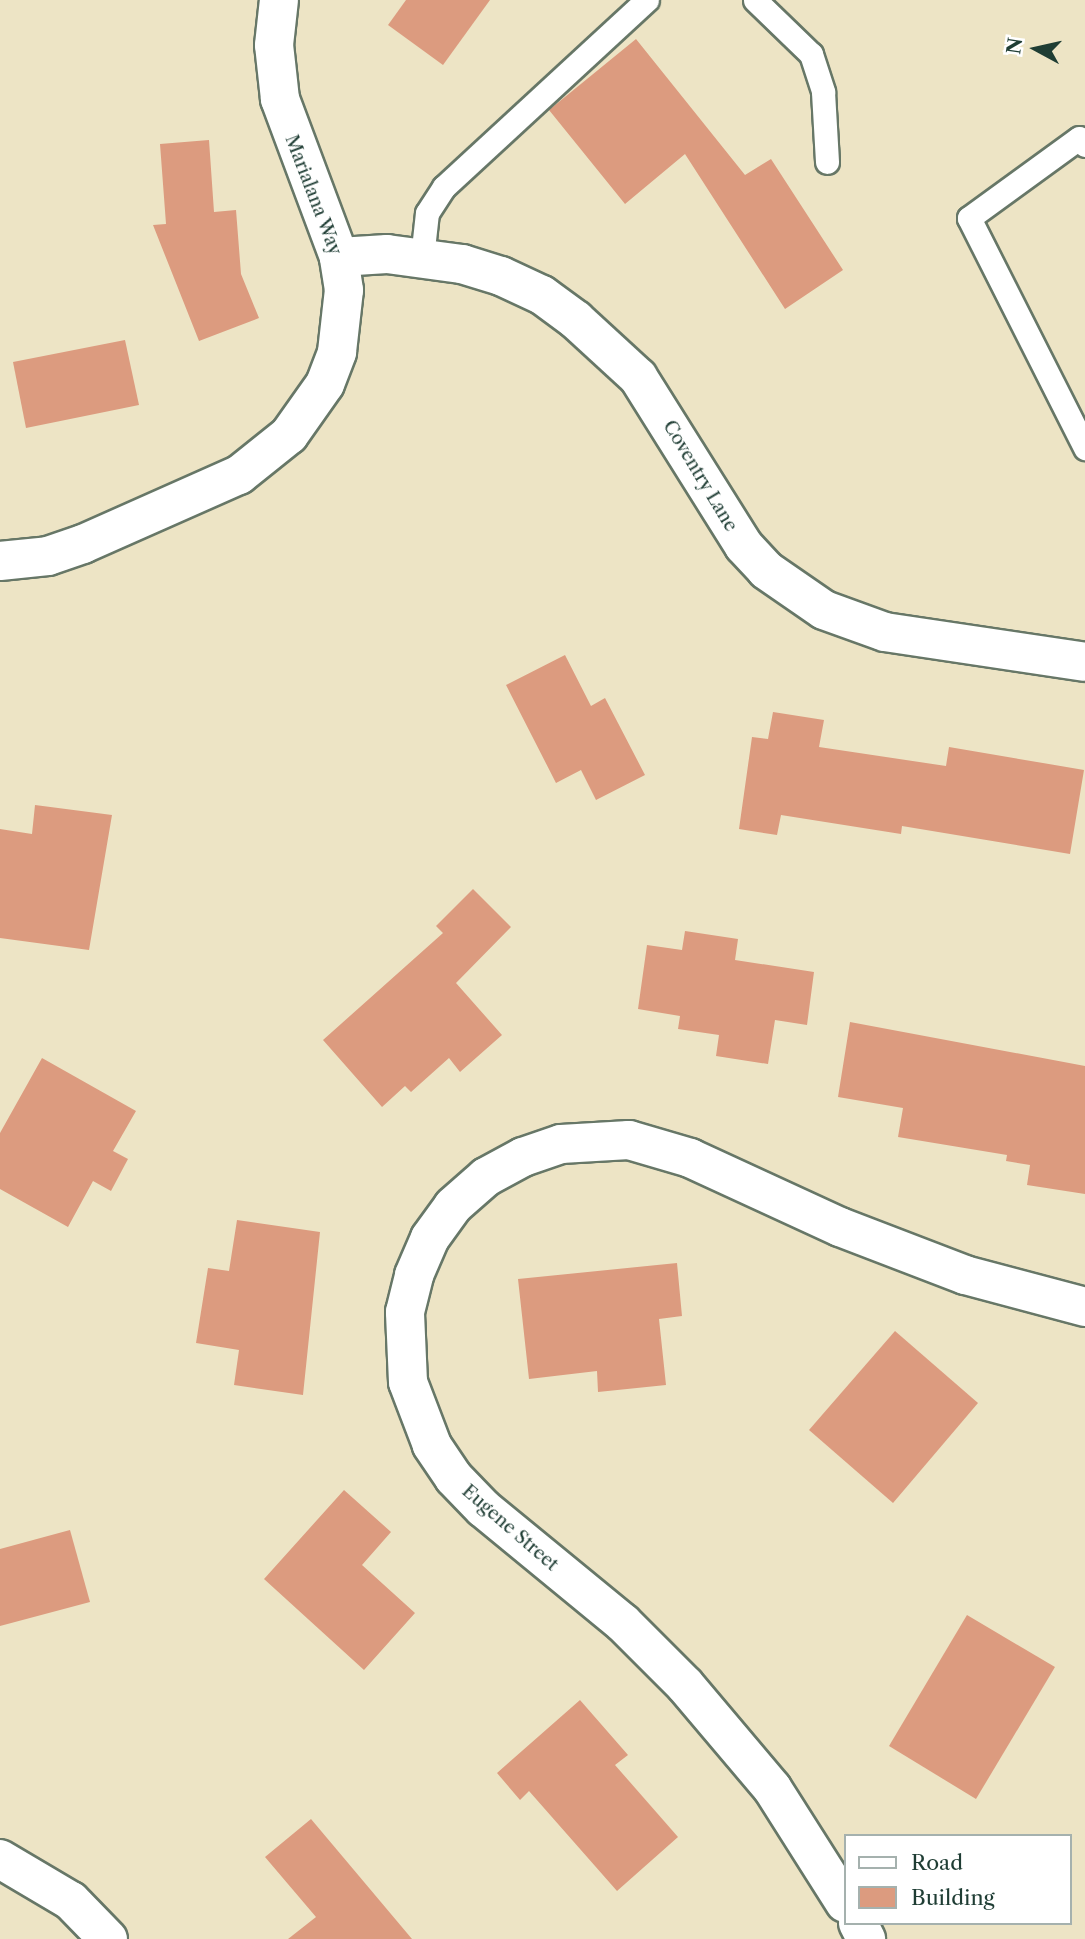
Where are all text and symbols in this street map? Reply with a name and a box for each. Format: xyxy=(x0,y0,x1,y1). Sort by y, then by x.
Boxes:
north arrow xyxy=(1001,14,1071,84)
text: N xyxy=(1002,36,1027,56)
street label: Marialana Way xyxy=(280,132,346,258)
street label: Coventry Lane xyxy=(658,416,742,536)
street label: Eugene Street xyxy=(458,1480,562,1576)
legend xyxy=(844,1834,1071,1925)
text: Road xyxy=(911,1850,963,1875)
text: Building xyxy=(911,1885,995,1910)

